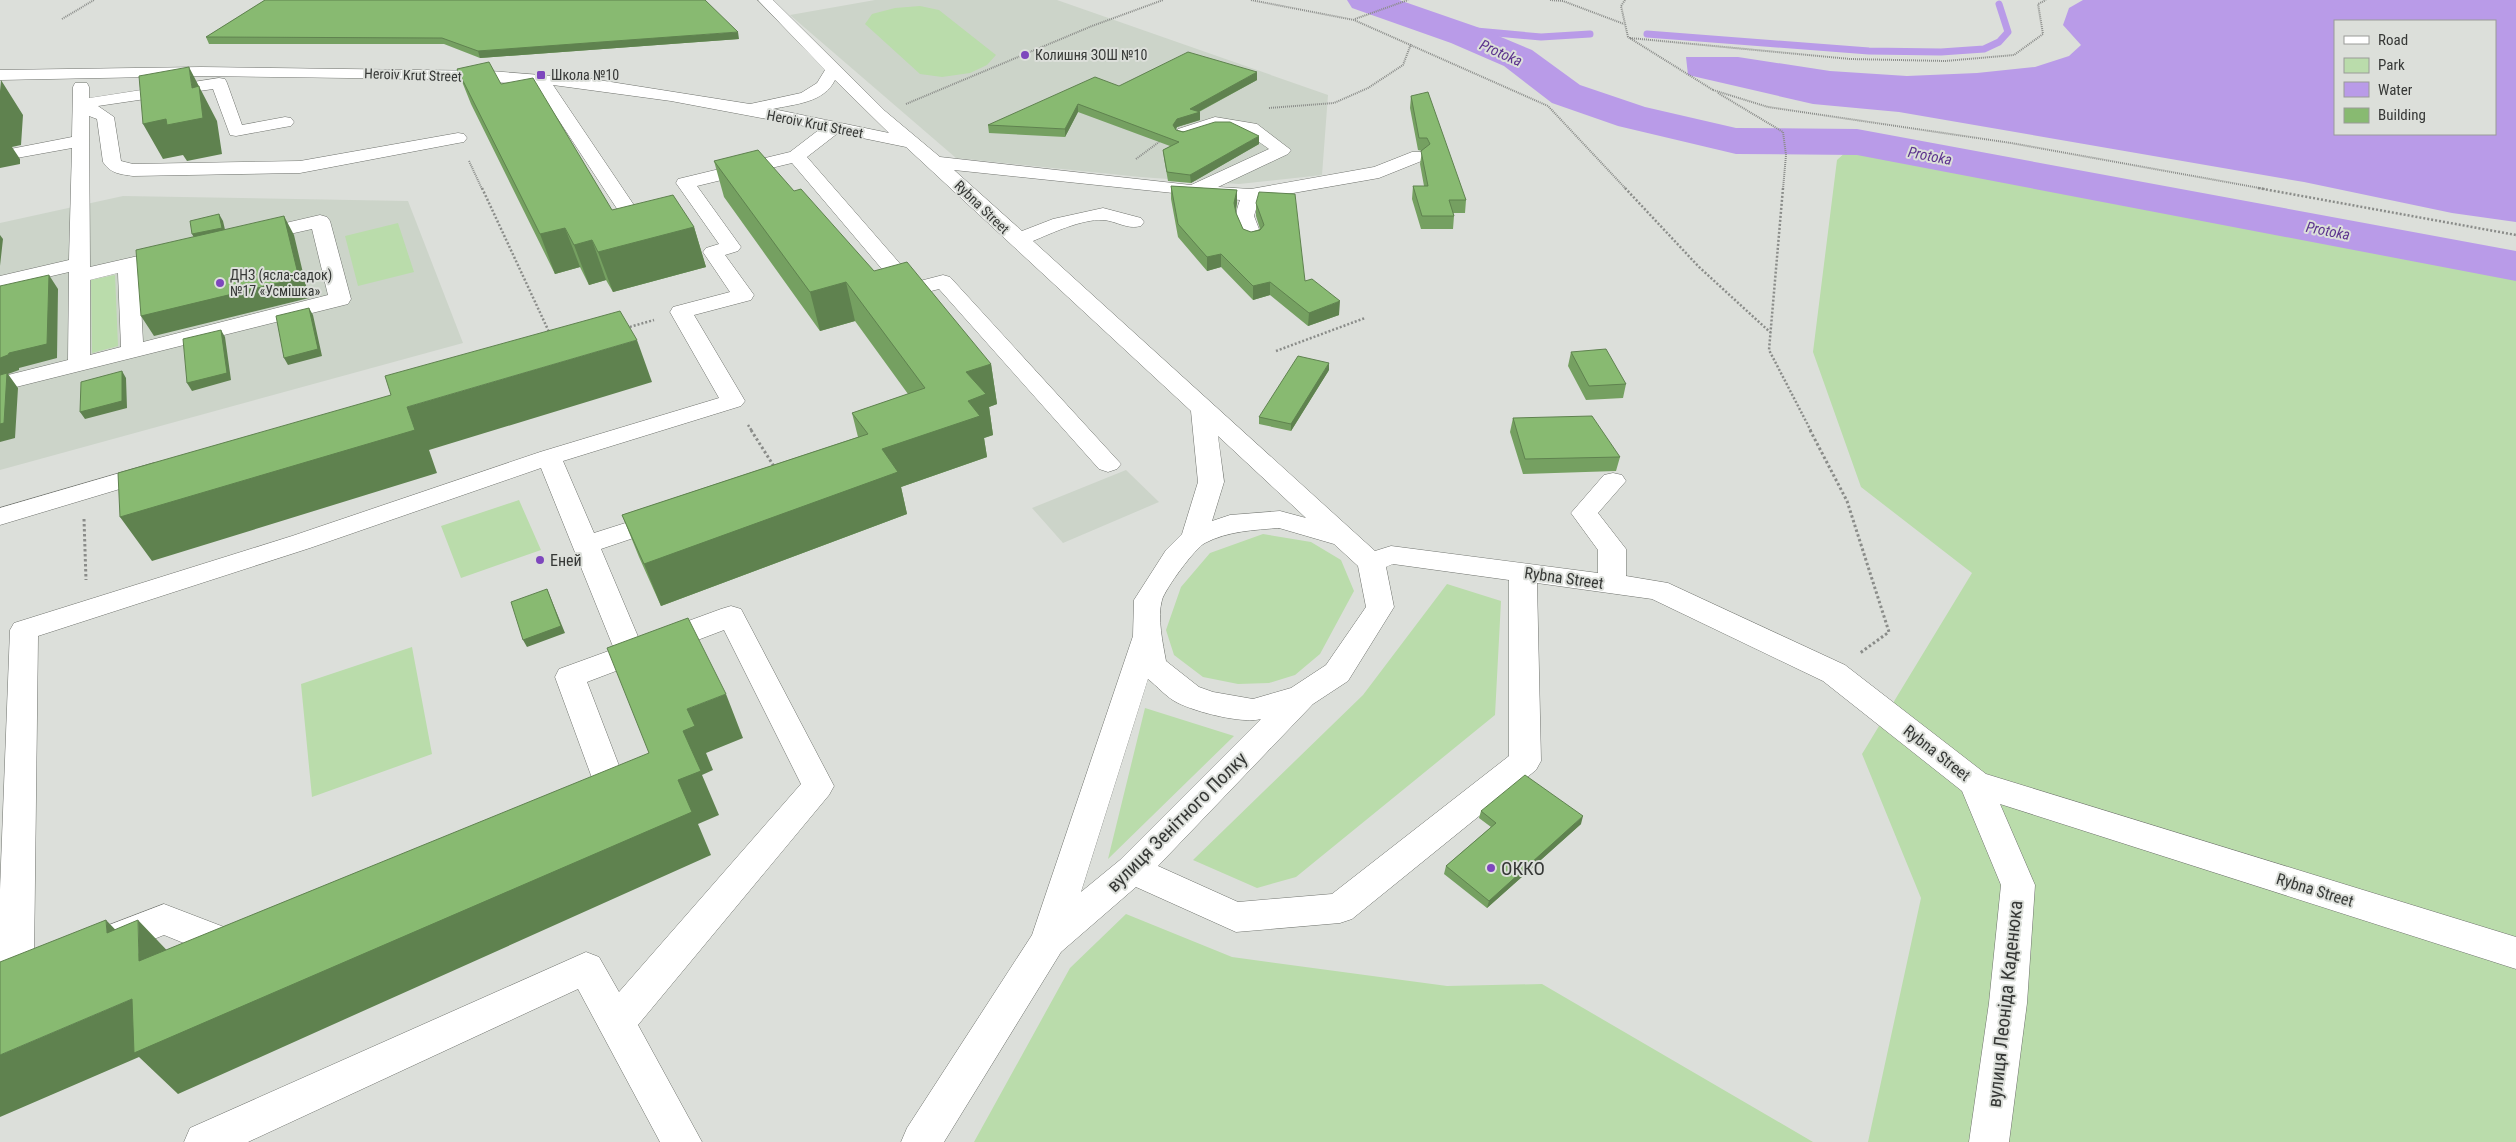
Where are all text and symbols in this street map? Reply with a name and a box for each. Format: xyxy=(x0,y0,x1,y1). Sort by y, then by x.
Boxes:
legend xyxy=(2334,20,2496,135)
text: Road xyxy=(2378,31,2408,49)
water label: Protoka xyxy=(1477,36,1525,70)
place label: Колишня ЗОШ №10 xyxy=(1035,47,1147,63)
marker: Колишня ЗОШ №10 xyxy=(1019,49,1031,61)
text: Park xyxy=(2378,56,2405,74)
street label: Heroiv Krut Street xyxy=(364,65,462,85)
place label: Школа №10 xyxy=(551,67,619,83)
marker: Школа №10 xyxy=(535,69,547,81)
text: Water xyxy=(2378,81,2413,99)
text: Building xyxy=(2378,106,2426,124)
street label: Heroiv Krut Street xyxy=(766,107,864,141)
water label: Protoka xyxy=(1906,143,1954,169)
street label: Rybna Street xyxy=(951,177,1013,237)
water label: Protoka xyxy=(2304,218,2352,244)
place label: ДНЗ (ясла-садок) №17 «Усмішка» xyxy=(230,267,332,299)
marker: ДНЗ (ясла-садок) №17 «Усмішка» xyxy=(214,277,226,289)
place label: Еней xyxy=(550,551,582,570)
marker: Еней xyxy=(534,554,546,566)
street label: Rybna Street xyxy=(1523,563,1605,593)
street label: Rybna Street xyxy=(1900,721,1974,785)
street label: вулиця Зенітного Полку xyxy=(1102,747,1252,897)
place label: ОККО xyxy=(1501,857,1545,880)
marker: ОККО xyxy=(1485,862,1497,874)
street label: Rybna Street xyxy=(2274,869,2356,911)
street label: вулиця Леоніда Каденюка xyxy=(1983,899,2027,1109)

